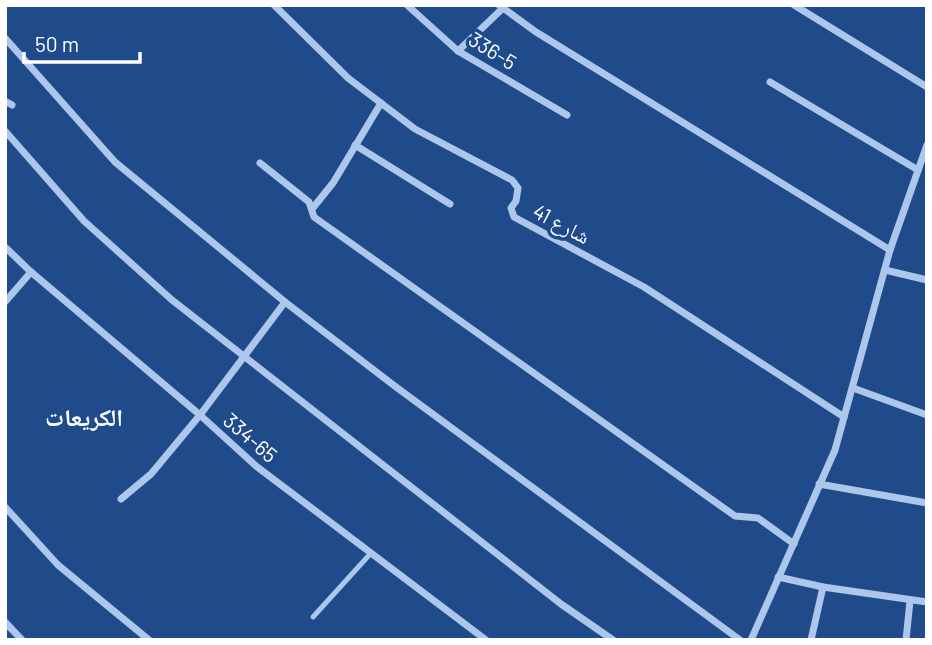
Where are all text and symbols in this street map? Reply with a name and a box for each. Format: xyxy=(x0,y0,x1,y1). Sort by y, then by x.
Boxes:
scale bar xyxy=(24,21,140,65)
street label: 336-5 xyxy=(465,26,521,74)
text: 50 m xyxy=(35,31,79,56)
street label: شارع 41 xyxy=(528,198,595,250)
district label: الكريعات xyxy=(45,402,123,431)
street label: 334-65 xyxy=(219,407,283,467)

